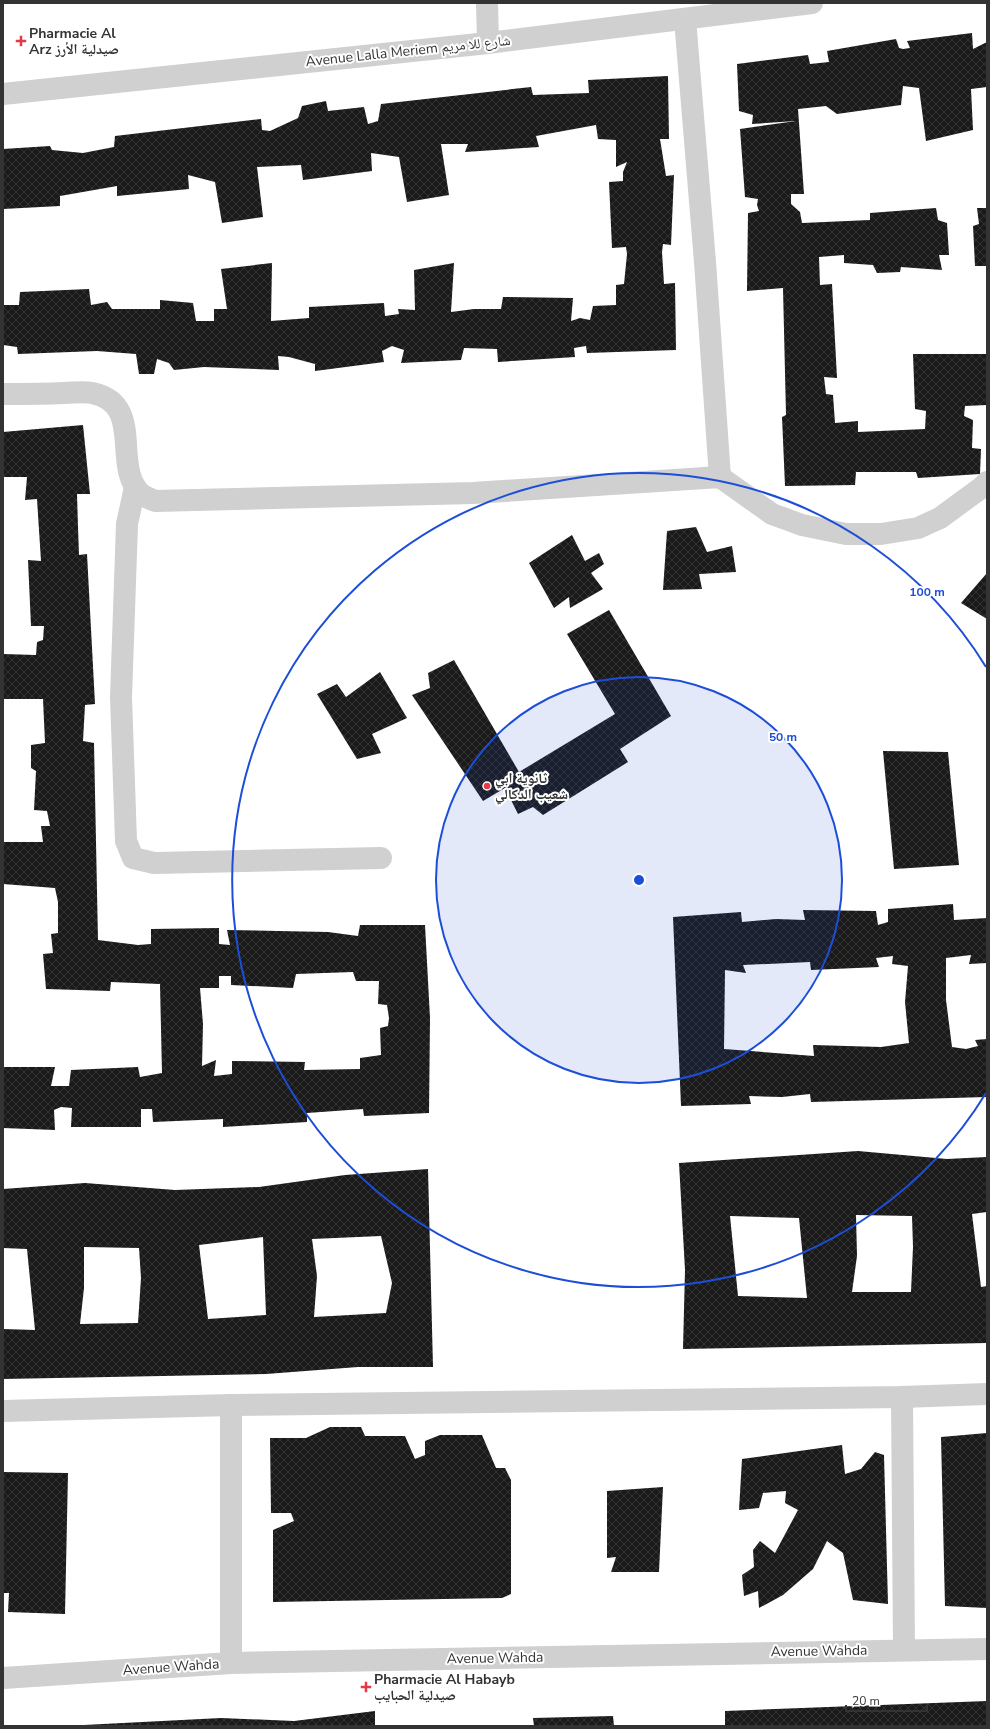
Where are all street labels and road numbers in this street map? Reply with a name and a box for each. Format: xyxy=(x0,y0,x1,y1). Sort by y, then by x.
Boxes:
street label: Avenue Lalla Meriem شارع للا مريم xyxy=(305,31,511,71)
street label: Avenue Wahda xyxy=(770,1641,868,1661)
street label: Avenue Wahda xyxy=(446,1648,544,1668)
street label: Avenue Wahda xyxy=(122,1654,220,1680)

